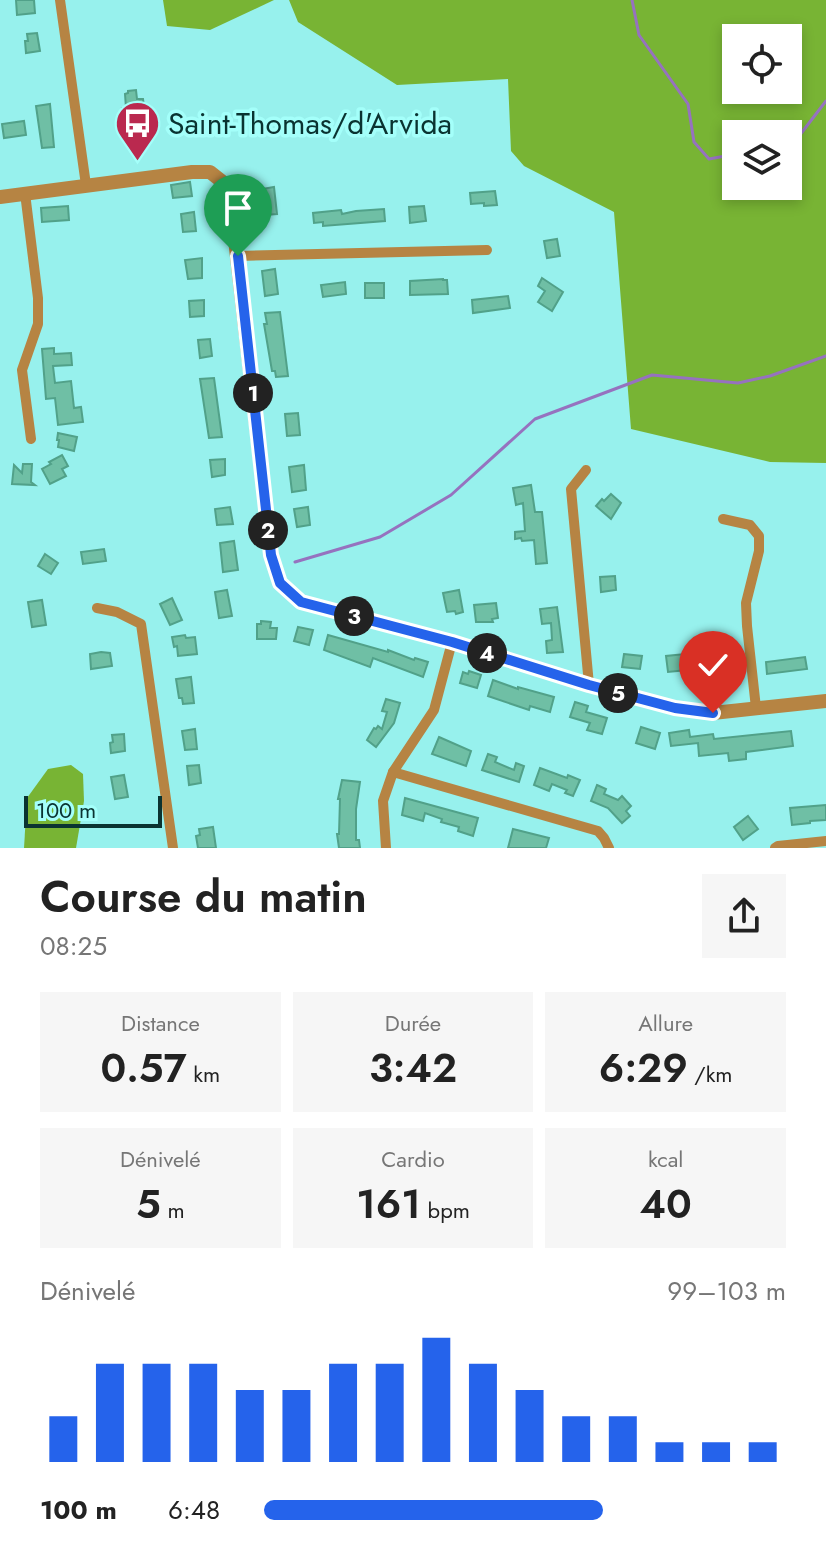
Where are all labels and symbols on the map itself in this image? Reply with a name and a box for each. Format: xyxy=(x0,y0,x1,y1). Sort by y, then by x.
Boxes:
bus stop icon: Saint-Thomas/d'Arvida xyxy=(113,99,161,162)
place label: Saint-Thomas/d'Arvida xyxy=(168,102,452,145)
pin xyxy=(204,174,272,256)
pin: 1 xyxy=(233,373,273,413)
pin: 2 xyxy=(248,510,288,550)
pin: 3 xyxy=(334,596,374,636)
pin xyxy=(679,631,747,713)
pin: 4 xyxy=(467,633,507,673)
pin: 5 xyxy=(598,673,638,713)
scale bar xyxy=(24,792,162,828)

